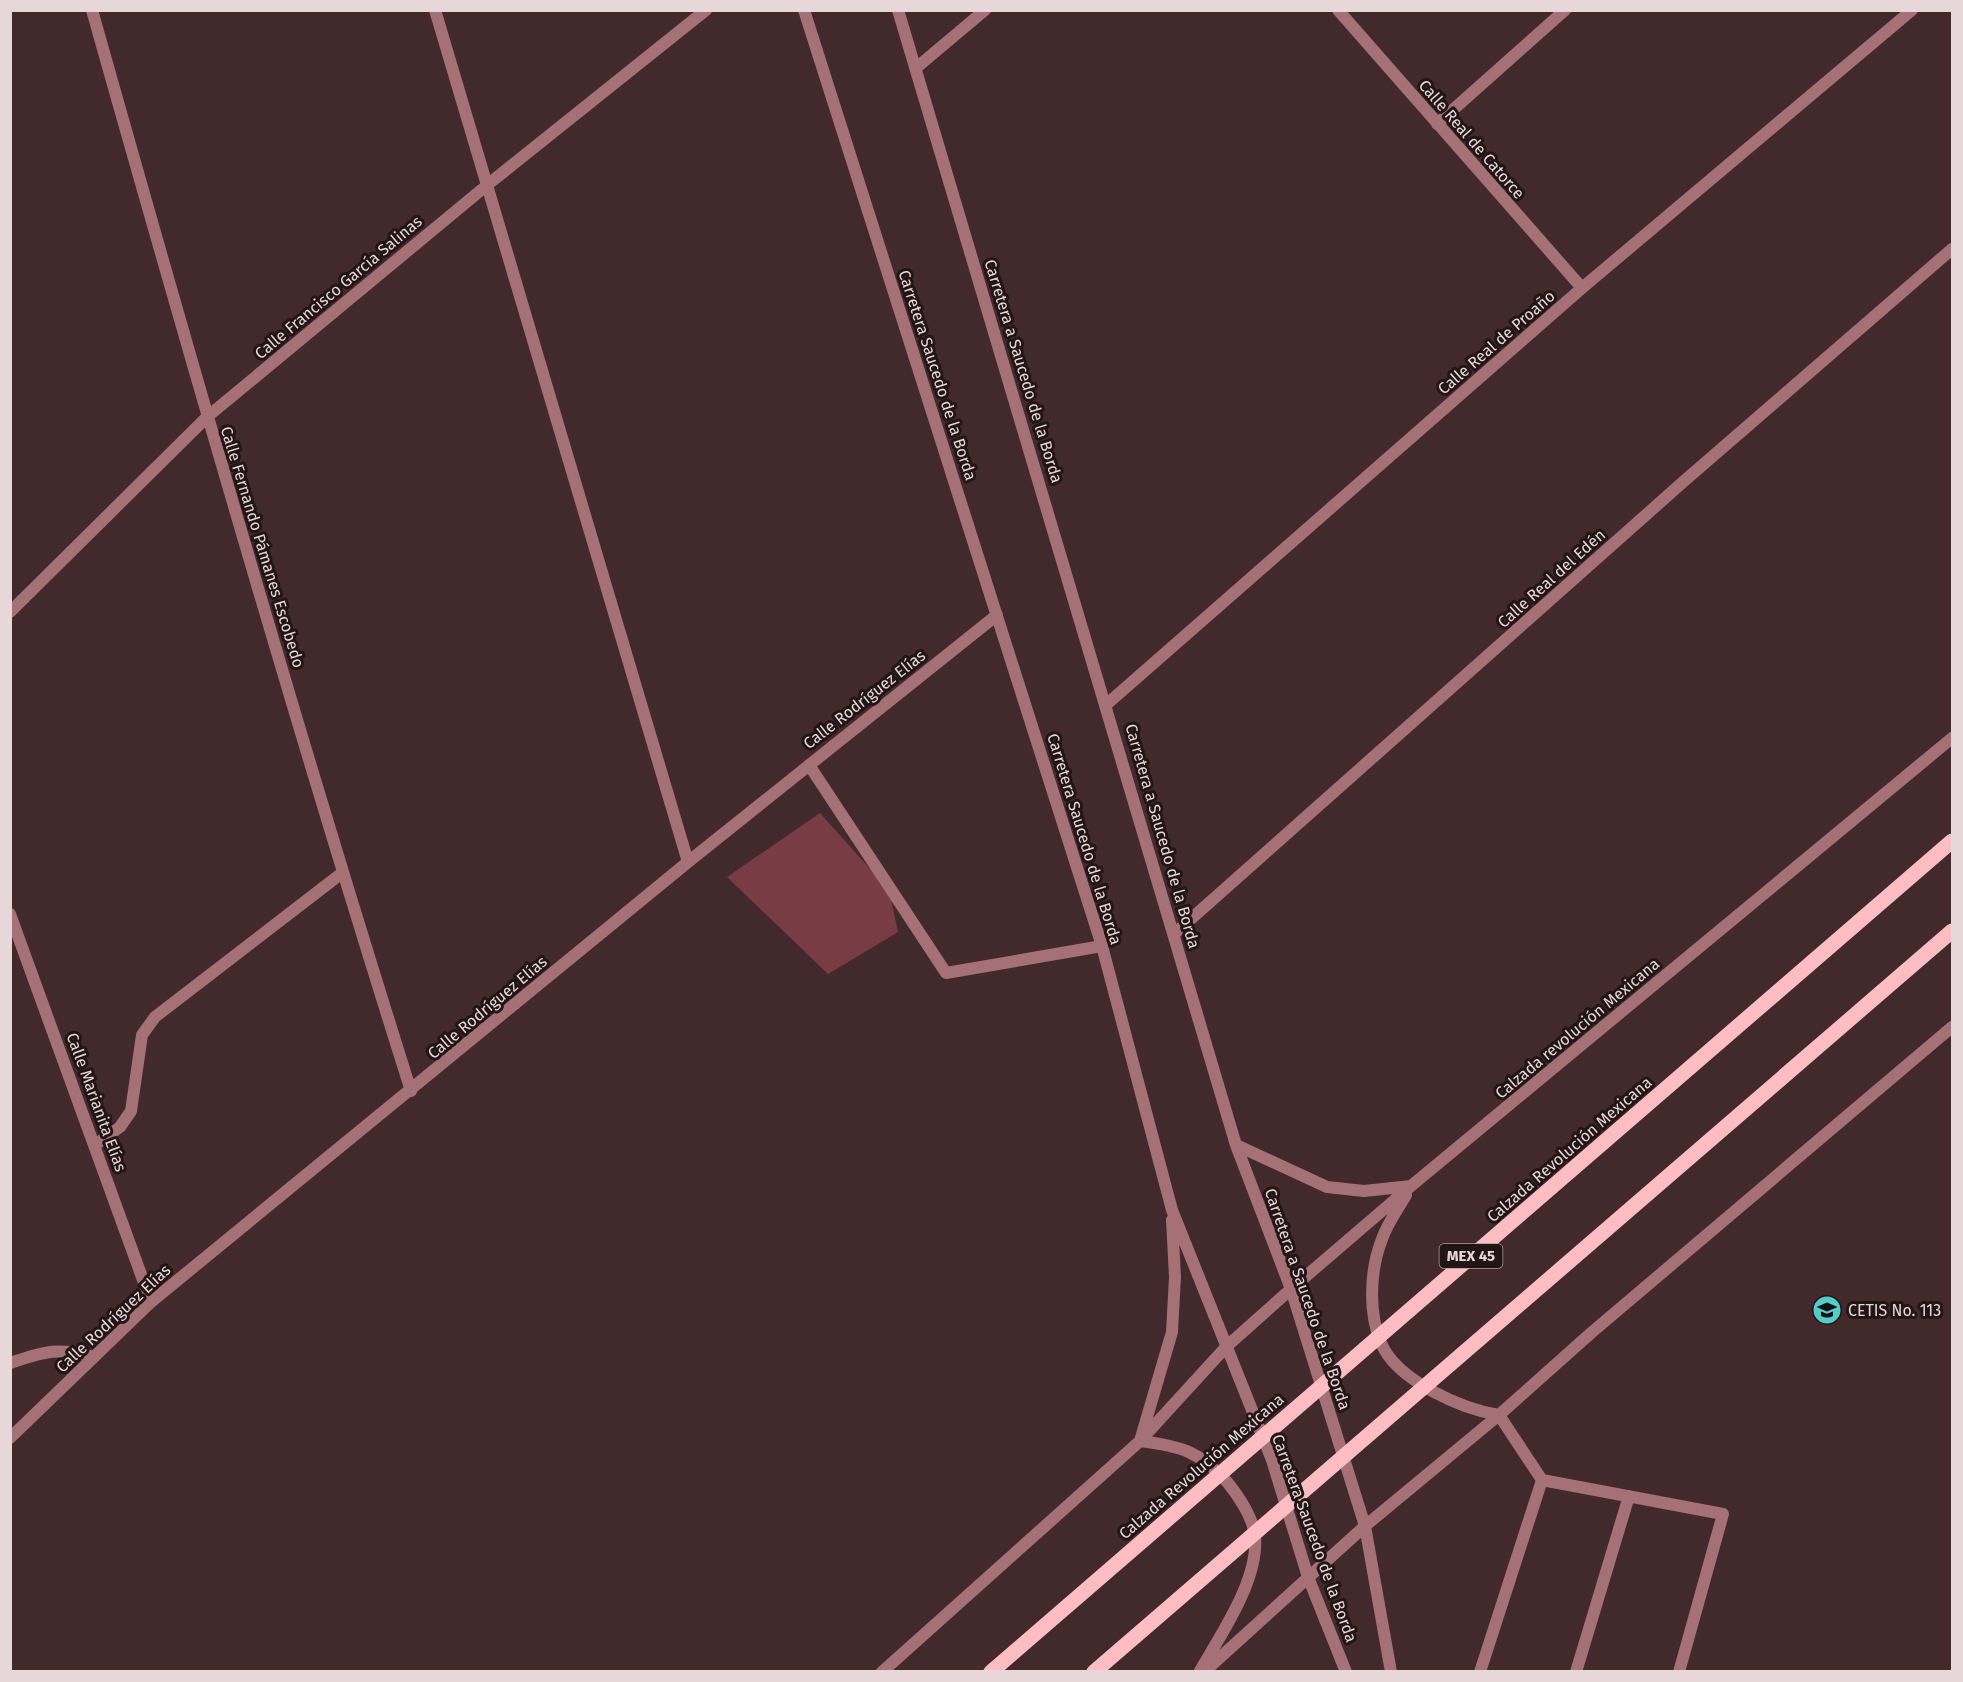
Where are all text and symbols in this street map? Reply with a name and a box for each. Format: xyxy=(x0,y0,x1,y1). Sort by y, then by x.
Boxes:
street label: Calle Real de Catorce xyxy=(1415,76,1529,203)
street label: Calle Francisco García Salinas xyxy=(251,212,426,363)
street label: Carretera a Saucedo de la Borda xyxy=(980,257,1067,485)
street label: Carretera Saucedo de la Borda xyxy=(895,268,981,483)
street label: Calle Real de Proaño xyxy=(1434,286,1559,398)
street label: Calle Fernando Pámanes Escobedo xyxy=(217,424,308,670)
street label: Calle Real del Edén xyxy=(1494,525,1609,632)
street label: Calle Rodríguez Elías xyxy=(800,646,929,753)
street label: Carretera a Saucedo de la Borda xyxy=(1121,722,1204,951)
street label: Carretera Saucedo de la Borda xyxy=(1043,731,1126,947)
street label: Calle Rodríguez Elías xyxy=(424,952,551,1063)
street label: Calzada revolución Mexicana xyxy=(1491,954,1663,1103)
street label: Calle Marianita Elías xyxy=(63,1030,130,1174)
street label: Calzada Revolución Mexicana xyxy=(1483,1073,1656,1226)
street label: Carretera a Saucedo de la Borda xyxy=(1261,1186,1354,1412)
road number: MEX 45 xyxy=(1440,1244,1502,1268)
street label: Calle Rodríguez Elías xyxy=(52,1260,175,1376)
school or university icon: CETIS No. 113 xyxy=(1811,1294,1843,1326)
place label: CETIS No. 113 xyxy=(1848,1301,1941,1320)
street label: Calzada Revolución Mexicana xyxy=(1115,1390,1288,1543)
street label: Carretera Saucedo de la Borda xyxy=(1268,1432,1361,1645)

